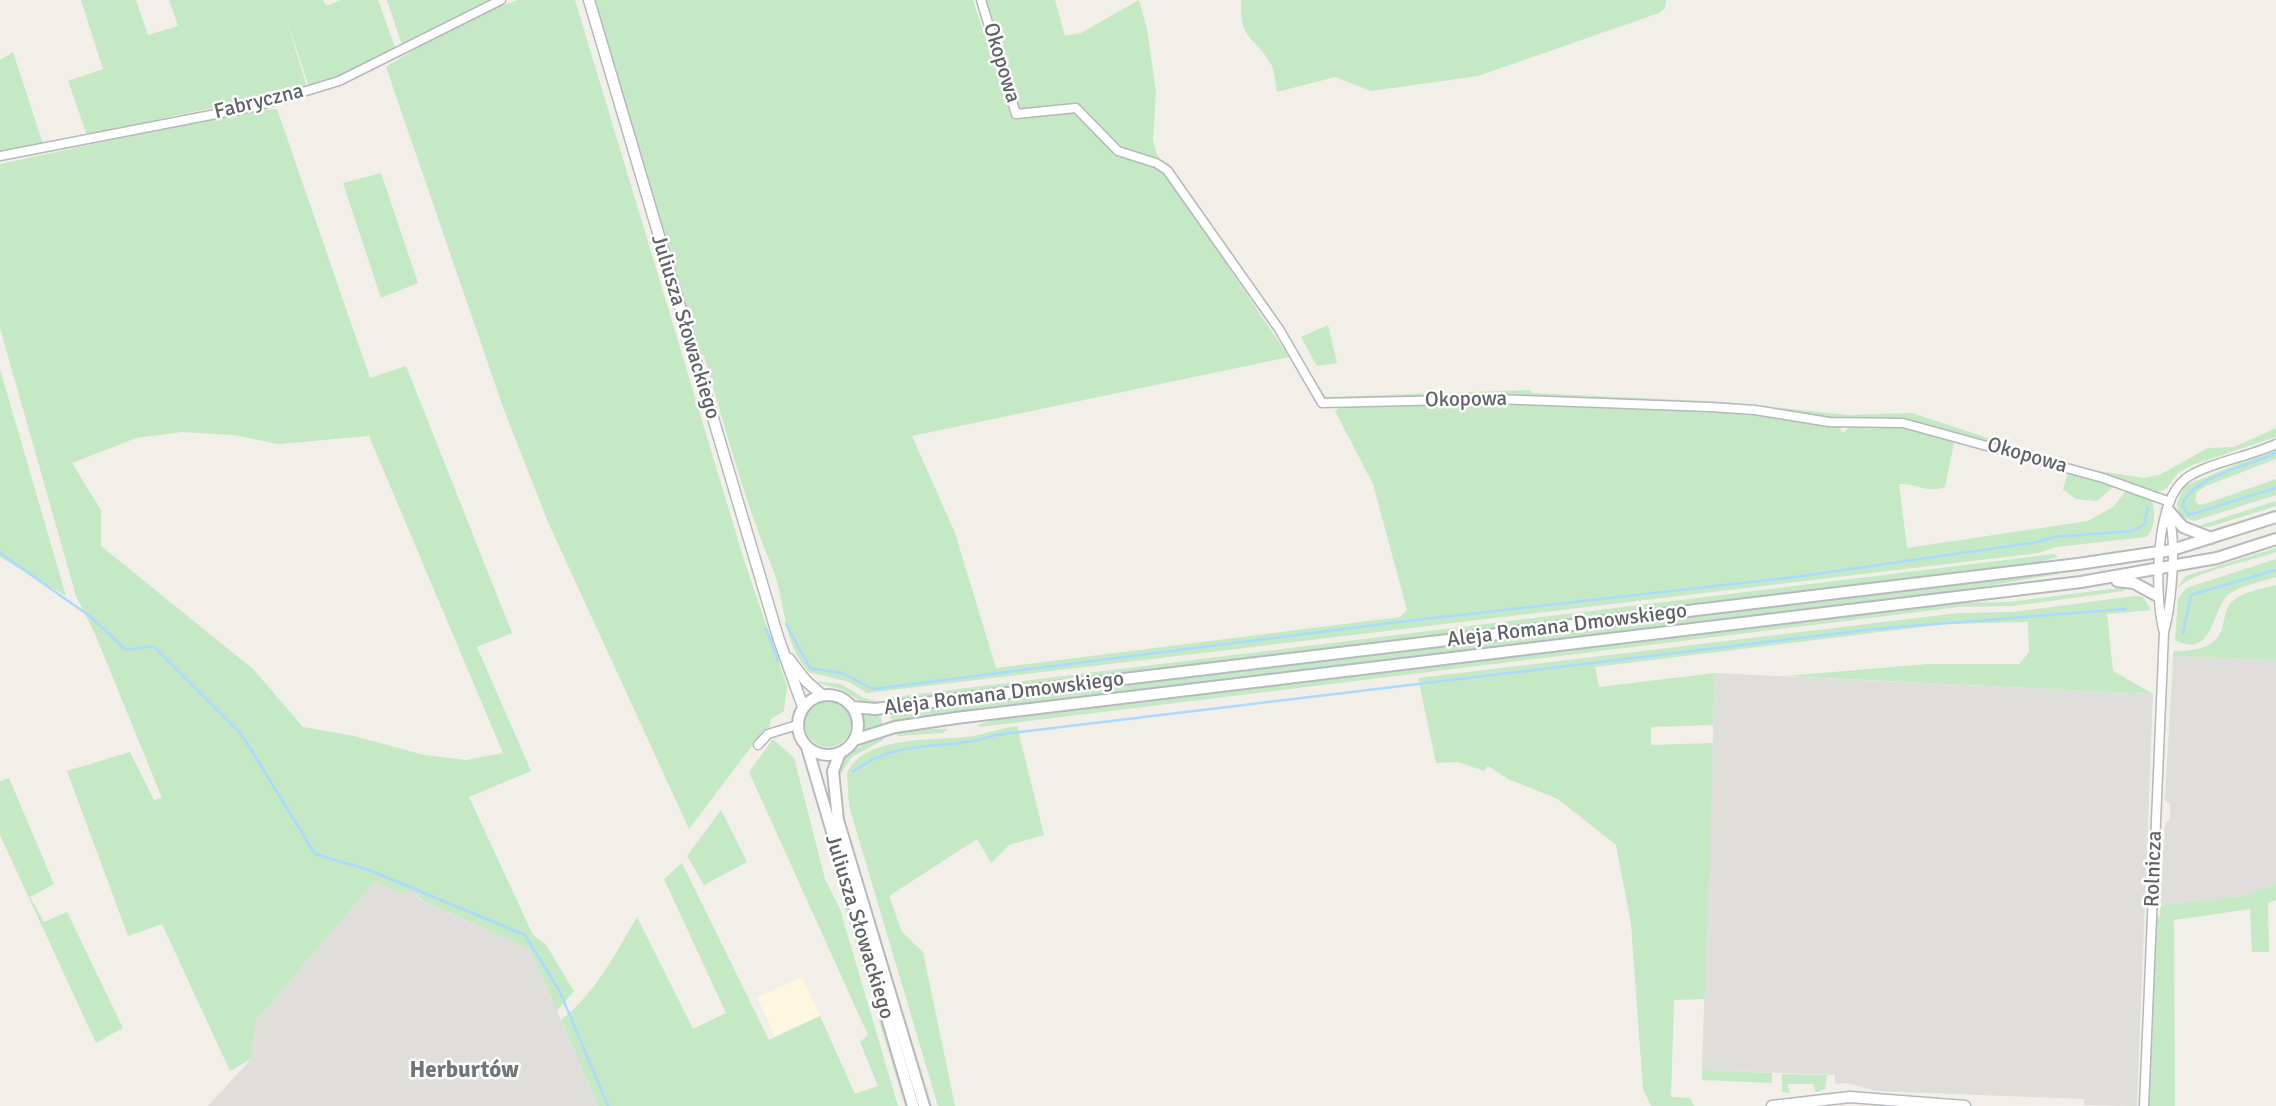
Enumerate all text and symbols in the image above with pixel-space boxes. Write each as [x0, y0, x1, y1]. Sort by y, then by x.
street label: Okopowa [977, 20, 1025, 106]
street label: Fabryczna [212, 79, 306, 125]
street label: Juliusza Słowackiego [645, 232, 725, 422]
street label: Okopowa [1425, 387, 1507, 413]
street label: Okopowa [1984, 433, 2070, 479]
street label: Aleja Romana Dmowskiego [1446, 599, 1688, 653]
street label: Aleja Romana Dmowskiego [883, 667, 1125, 721]
street label: Rolnicza [2140, 830, 2168, 908]
street label: Juliusza Słowackiego [819, 832, 899, 1022]
district label: Herburtów [409, 1057, 519, 1085]

